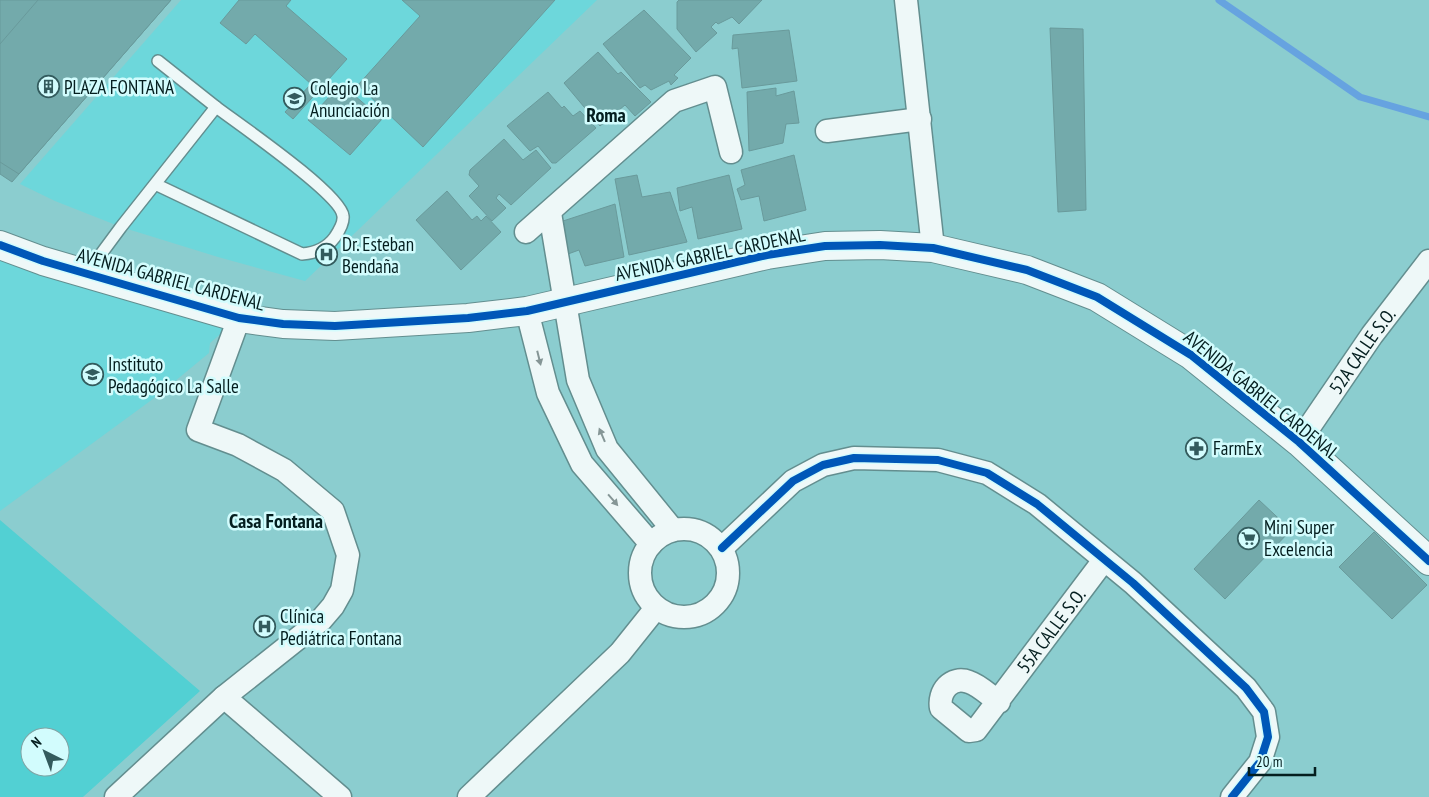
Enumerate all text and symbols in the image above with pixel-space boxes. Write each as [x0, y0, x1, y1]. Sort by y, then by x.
building icon: PLAZA FONTANA [36, 75, 60, 99]
place label: PLAZA FONTANA [64, 75, 174, 99]
place label: Colegio La Anunciación [310, 76, 390, 122]
school or university icon: Colegio La Anunciación [282, 87, 306, 111]
district label: Roma [586, 102, 626, 128]
street label: AVENIDA GABRIEL CARDENAL [613, 222, 807, 286]
place label: Dr. Esteban Bendaña [342, 232, 414, 278]
street label: AVENIDA GABRIEL CARDENAL [74, 242, 268, 316]
hospital icon: Dr. Esteban Bendaña [314, 243, 338, 267]
street label: 52A CALLE S.O. [1324, 303, 1401, 398]
street label: AVENIDA GABRIEL CARDENAL [1179, 325, 1345, 465]
one-way arrow [535, 351, 543, 366]
place label: Instituto Pedagógico La Salle [108, 352, 239, 398]
school or university icon: Instituto Pedagógico La Salle [80, 363, 104, 387]
one-way arrow [597, 428, 605, 442]
pharmacy icon: FarmEx [1185, 436, 1209, 460]
place label: FarmEx [1213, 436, 1262, 460]
one-way arrow [608, 494, 619, 507]
district label: Casa Fontana [229, 508, 323, 534]
place label: Mini Super Excelencia [1264, 515, 1335, 561]
supermarket icon: Mini Super Excelencia [1236, 526, 1260, 550]
street label: 55A CALLE S.O. [1011, 583, 1090, 678]
place label: Clínica Pediátrica Fontana [280, 604, 402, 650]
hospital icon: Clínica Pediátrica Fontana [252, 615, 276, 639]
north arrow [20, 727, 70, 777]
text: N [27, 733, 45, 752]
scale bar [1249, 744, 1315, 776]
text: 20 m [1256, 752, 1282, 771]

